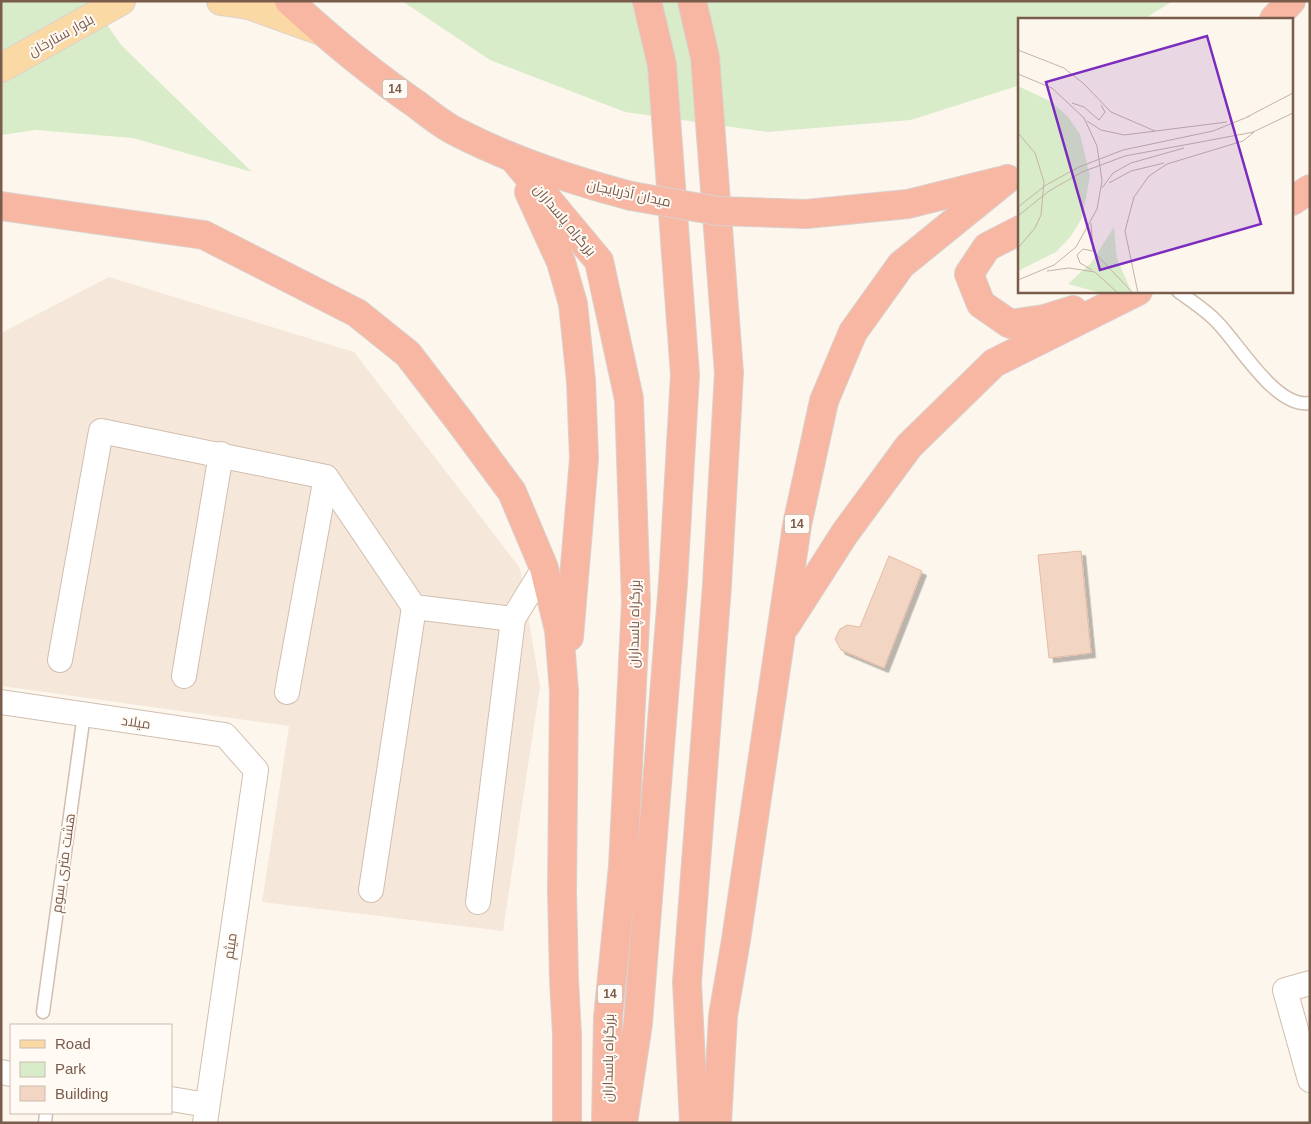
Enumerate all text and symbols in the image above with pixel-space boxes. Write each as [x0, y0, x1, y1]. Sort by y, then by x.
street label: بلوار ستارخان [26, 11, 96, 59]
inset map [1018, 18, 1294, 292]
road number: 14 [382, 80, 408, 98]
street label: میدان آذربایجان [586, 176, 672, 210]
street label: بزرگراه پاسداران [529, 181, 600, 260]
road number: 14 [784, 514, 810, 534]
street label: بزرگراه پاسداران [625, 580, 645, 668]
street label: میلاد [120, 712, 152, 732]
street label: هشت متری سوم [48, 812, 80, 914]
street label: میثم [220, 932, 242, 960]
road number: 14 [598, 984, 622, 1004]
street label: بزرگراه پاسداران [599, 1014, 619, 1102]
legend [10, 1024, 172, 1114]
text: Road [55, 1035, 91, 1052]
text: Park [55, 1060, 86, 1077]
text: Building [55, 1085, 108, 1102]

